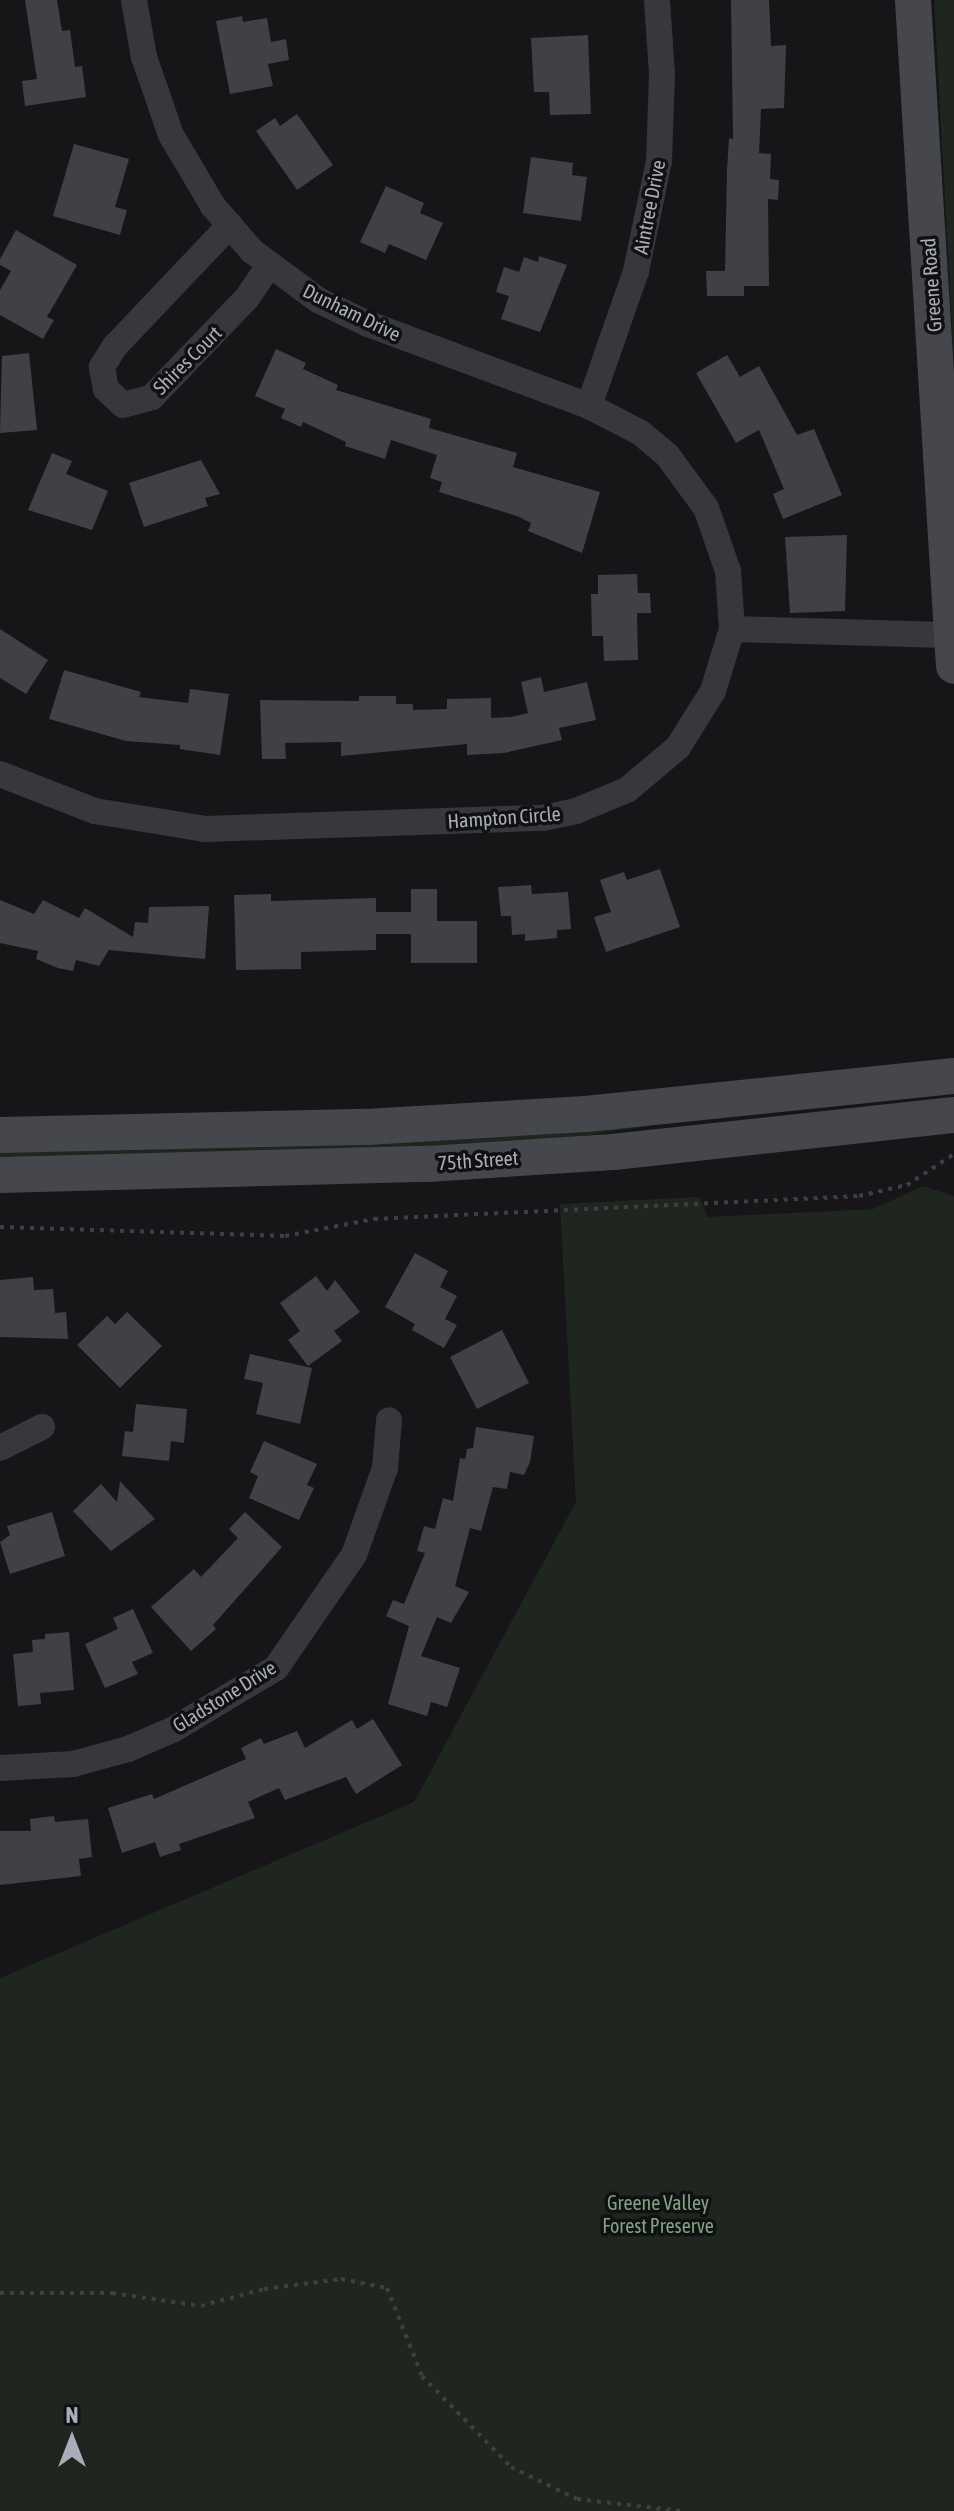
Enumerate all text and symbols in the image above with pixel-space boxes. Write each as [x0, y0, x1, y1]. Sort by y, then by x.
street label: Aintree Drive [628, 158, 670, 256]
street label: Greene Road [916, 237, 946, 333]
street label: Dunham Drive [299, 278, 405, 346]
street label: Shires Court [148, 321, 226, 399]
street label: Hampton Circle [447, 801, 561, 833]
street label: 75th Street [437, 1145, 519, 1175]
street label: Gladstone Drive [168, 1655, 280, 1737]
park label: Greene Valley Forest Preserve [602, 2191, 714, 2238]
north arrow [32, 2399, 112, 2479]
text: N [66, 2402, 78, 2428]

